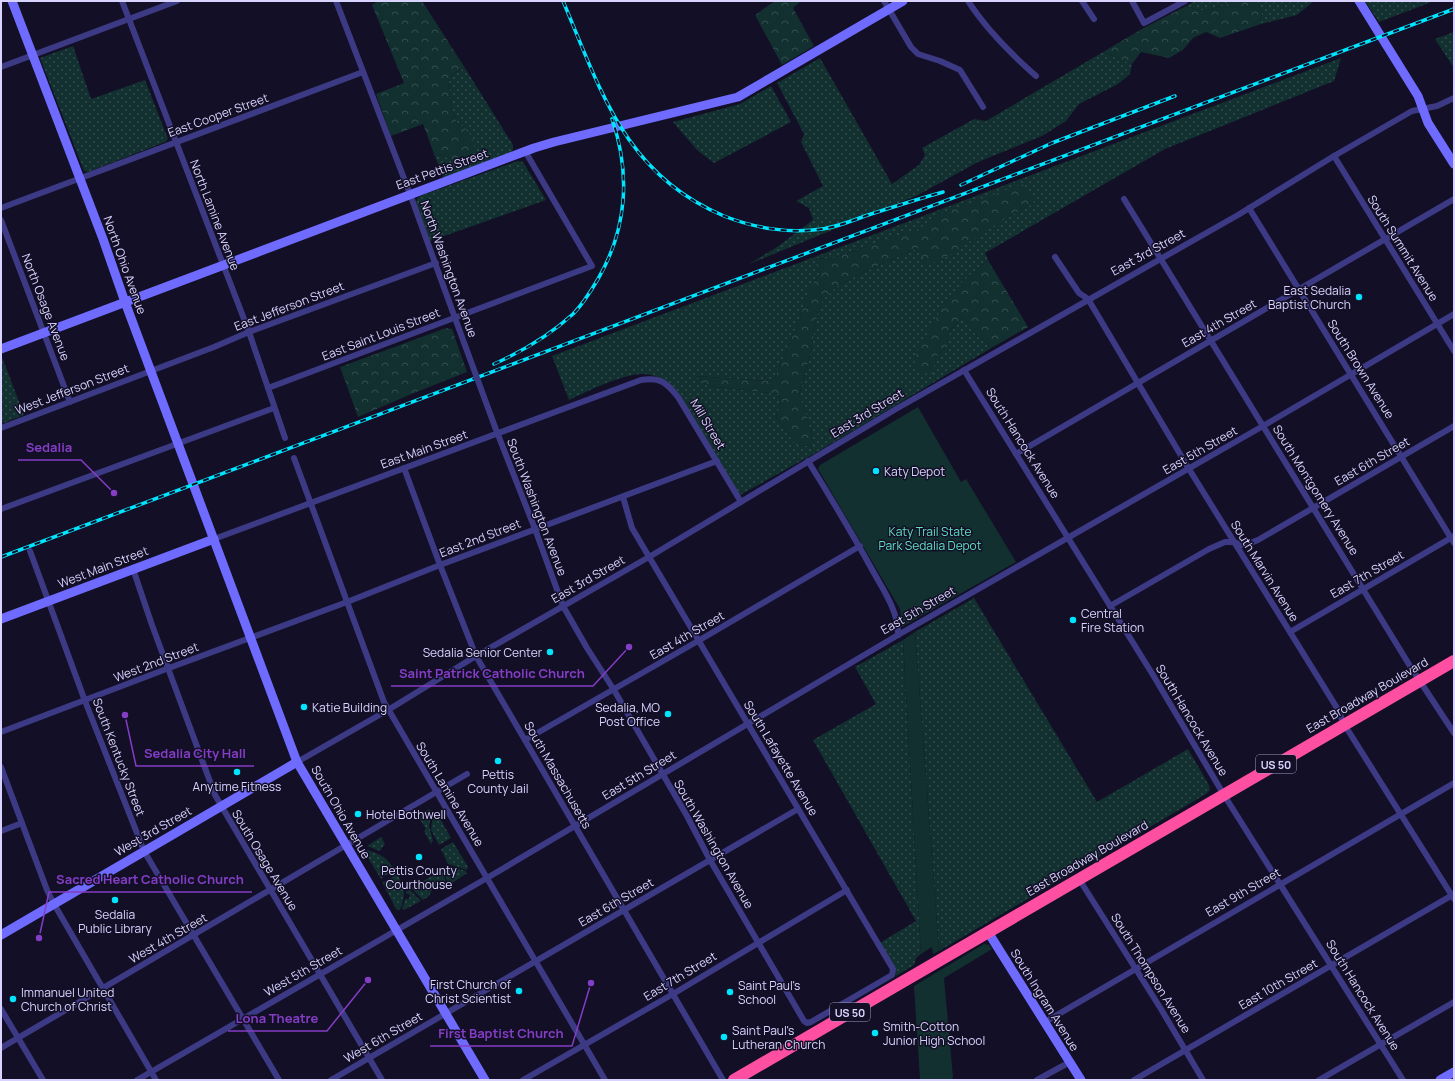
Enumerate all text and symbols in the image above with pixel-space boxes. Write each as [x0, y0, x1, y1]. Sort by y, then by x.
street label: East Cooper Street [165, 89, 271, 141]
street label: East Pettis Street [394, 144, 491, 194]
street label: North Lamine Avenue [186, 157, 244, 273]
street label: South Summit Avenue [1363, 192, 1443, 304]
street label: North Washington Avenue [416, 198, 482, 340]
street label: North Ohio Avenue [99, 214, 151, 316]
street label: East 3rd Street [1108, 224, 1188, 279]
street label: North Osage Avenue [18, 251, 74, 363]
street label: East Jefferson Street [232, 277, 347, 335]
place label: East Sedalia Baptist Church [1268, 282, 1351, 313]
marker: East Sedalia Baptist Church [1354, 292, 1364, 302]
street label: East 4th Street [1179, 295, 1260, 351]
street label: East Saint Louis Street [319, 304, 443, 364]
street label: South Brown Avenue [1324, 316, 1398, 422]
street label: West Jefferson Street [13, 359, 132, 419]
street label: East 3rd Street [827, 384, 907, 442]
street label: South Hancock Avenue [982, 384, 1064, 502]
street label: Mill Street [686, 396, 730, 453]
street label: East 5th Street [1160, 422, 1241, 478]
street label: South Montgomery Avenue [1269, 422, 1363, 558]
street label: East Main Street [378, 425, 470, 473]
street label: East 6th Street [1331, 433, 1413, 489]
callout: Sedalia [18, 435, 81, 460]
street label: South Washington Avenue [503, 436, 571, 578]
text: Sedalia [26, 438, 72, 456]
place label: Katy Depot [884, 463, 945, 480]
marker: Katy Depot [871, 466, 881, 476]
street label: East 2nd Street [437, 515, 523, 561]
street label: South Marvin Avenue [1227, 517, 1303, 625]
park label: Katy Trail State Park Sedalia Depot [878, 523, 982, 554]
street label: West Main Street [55, 542, 151, 592]
street label: East 7th Street [1327, 546, 1407, 602]
street label: East 3rd Street [548, 551, 628, 607]
street label: East 5th Street [878, 582, 959, 638]
place label: Central Fire Station [1081, 605, 1144, 636]
street label: East 4th Street [647, 607, 728, 663]
marker: Central Fire Station [1068, 615, 1078, 625]
street label: West 2nd Street [111, 638, 201, 686]
place label: Sedalia Senior Center [423, 644, 543, 661]
marker: Sedalia Senior Center [545, 647, 555, 657]
street label: East Broadway Boulevard [1303, 653, 1431, 737]
callout: Saint Patrick Catholic Church [391, 661, 593, 686]
street label: South Hancock Avenue [1152, 661, 1232, 779]
text: Saint Patrick Catholic Church [399, 664, 585, 682]
street label: South Kentucky Street [89, 696, 149, 819]
street label: South Lafayette Avenue [740, 697, 822, 819]
place label: Katie Building [312, 699, 387, 716]
place label: Sedalia, MO Post Office [595, 699, 660, 730]
marker: Katie Building [299, 702, 309, 712]
marker: Sedalia, MO Post Office [663, 709, 673, 719]
street label: South Massachusetts [520, 718, 596, 832]
street label: South Lamine Avenue [412, 738, 488, 850]
callout: Sedalia City Hall [136, 741, 254, 766]
text: Sedalia City Hall [144, 744, 246, 762]
street label: East 5th Street [599, 746, 679, 804]
road number: US 50 [1256, 755, 1296, 773]
marker: Pettis County Jail [493, 756, 503, 766]
street label: South Ohio Avenue [307, 762, 375, 862]
place label: Pettis County Jail [467, 766, 529, 797]
marker: Anytime Fitness [232, 767, 242, 777]
street label: South Washington Avenue [670, 777, 758, 911]
place label: Anytime Fitness [193, 778, 281, 795]
street label: West 3rd Street [111, 802, 195, 860]
street label: South Osage Avenue [228, 806, 302, 914]
place label: Hotel Bothwell [366, 806, 446, 823]
marker: Hotel Bothwell [353, 809, 363, 819]
street label: East Broadway Boulevard [1023, 816, 1151, 900]
marker: Pettis County Courthouse [414, 852, 424, 862]
place label: Pettis County Courthouse [381, 862, 457, 893]
street label: East 9th Street [1202, 864, 1284, 920]
callout: Sacred Heart Catholic Church [49, 867, 252, 892]
text: Sacred Heart Catholic Church [56, 870, 244, 888]
street label: East 6th Street [575, 874, 657, 930]
marker: Sedalia Public Library [110, 895, 120, 905]
place label: Sedalia Public Library [78, 906, 152, 937]
street label: West 4th Street [126, 909, 210, 967]
street label: South Thompson Avenue [1107, 910, 1195, 1036]
street label: South Hancock Avenue [1322, 936, 1404, 1054]
street label: West 5th Street [261, 942, 345, 1000]
street label: South Ingram Avenue [1007, 946, 1083, 1054]
street label: East 7th Street [640, 947, 720, 1005]
street label: East 10th Street [1235, 954, 1321, 1014]
place label: First Church of Christ Scientist [425, 976, 512, 1007]
place label: Saint Paul's School [738, 977, 800, 1008]
place label: Immanuel United Church of Christ [21, 984, 114, 1015]
marker: First Church of Christ Scientist [514, 986, 524, 996]
marker: Saint Paul's School [725, 987, 735, 997]
marker: Immanuel United Church of Christ [8, 994, 18, 1004]
road number: US 50 [830, 1003, 870, 1021]
callout: Lona Theatre [228, 1006, 327, 1031]
street label: West 6th Street [341, 1008, 426, 1066]
text: Lona Theatre [236, 1009, 319, 1027]
place label: Smith-Cotton Junior High School [883, 1018, 985, 1049]
callout: First Baptist Church [430, 1021, 572, 1046]
place label: Saint Paul's Lutheran Church [732, 1022, 825, 1053]
text: First Baptist Church [438, 1024, 564, 1042]
marker: Smith-Cotton Junior High School [870, 1028, 880, 1038]
marker: Saint Paul's Lutheran Church [719, 1032, 729, 1042]

